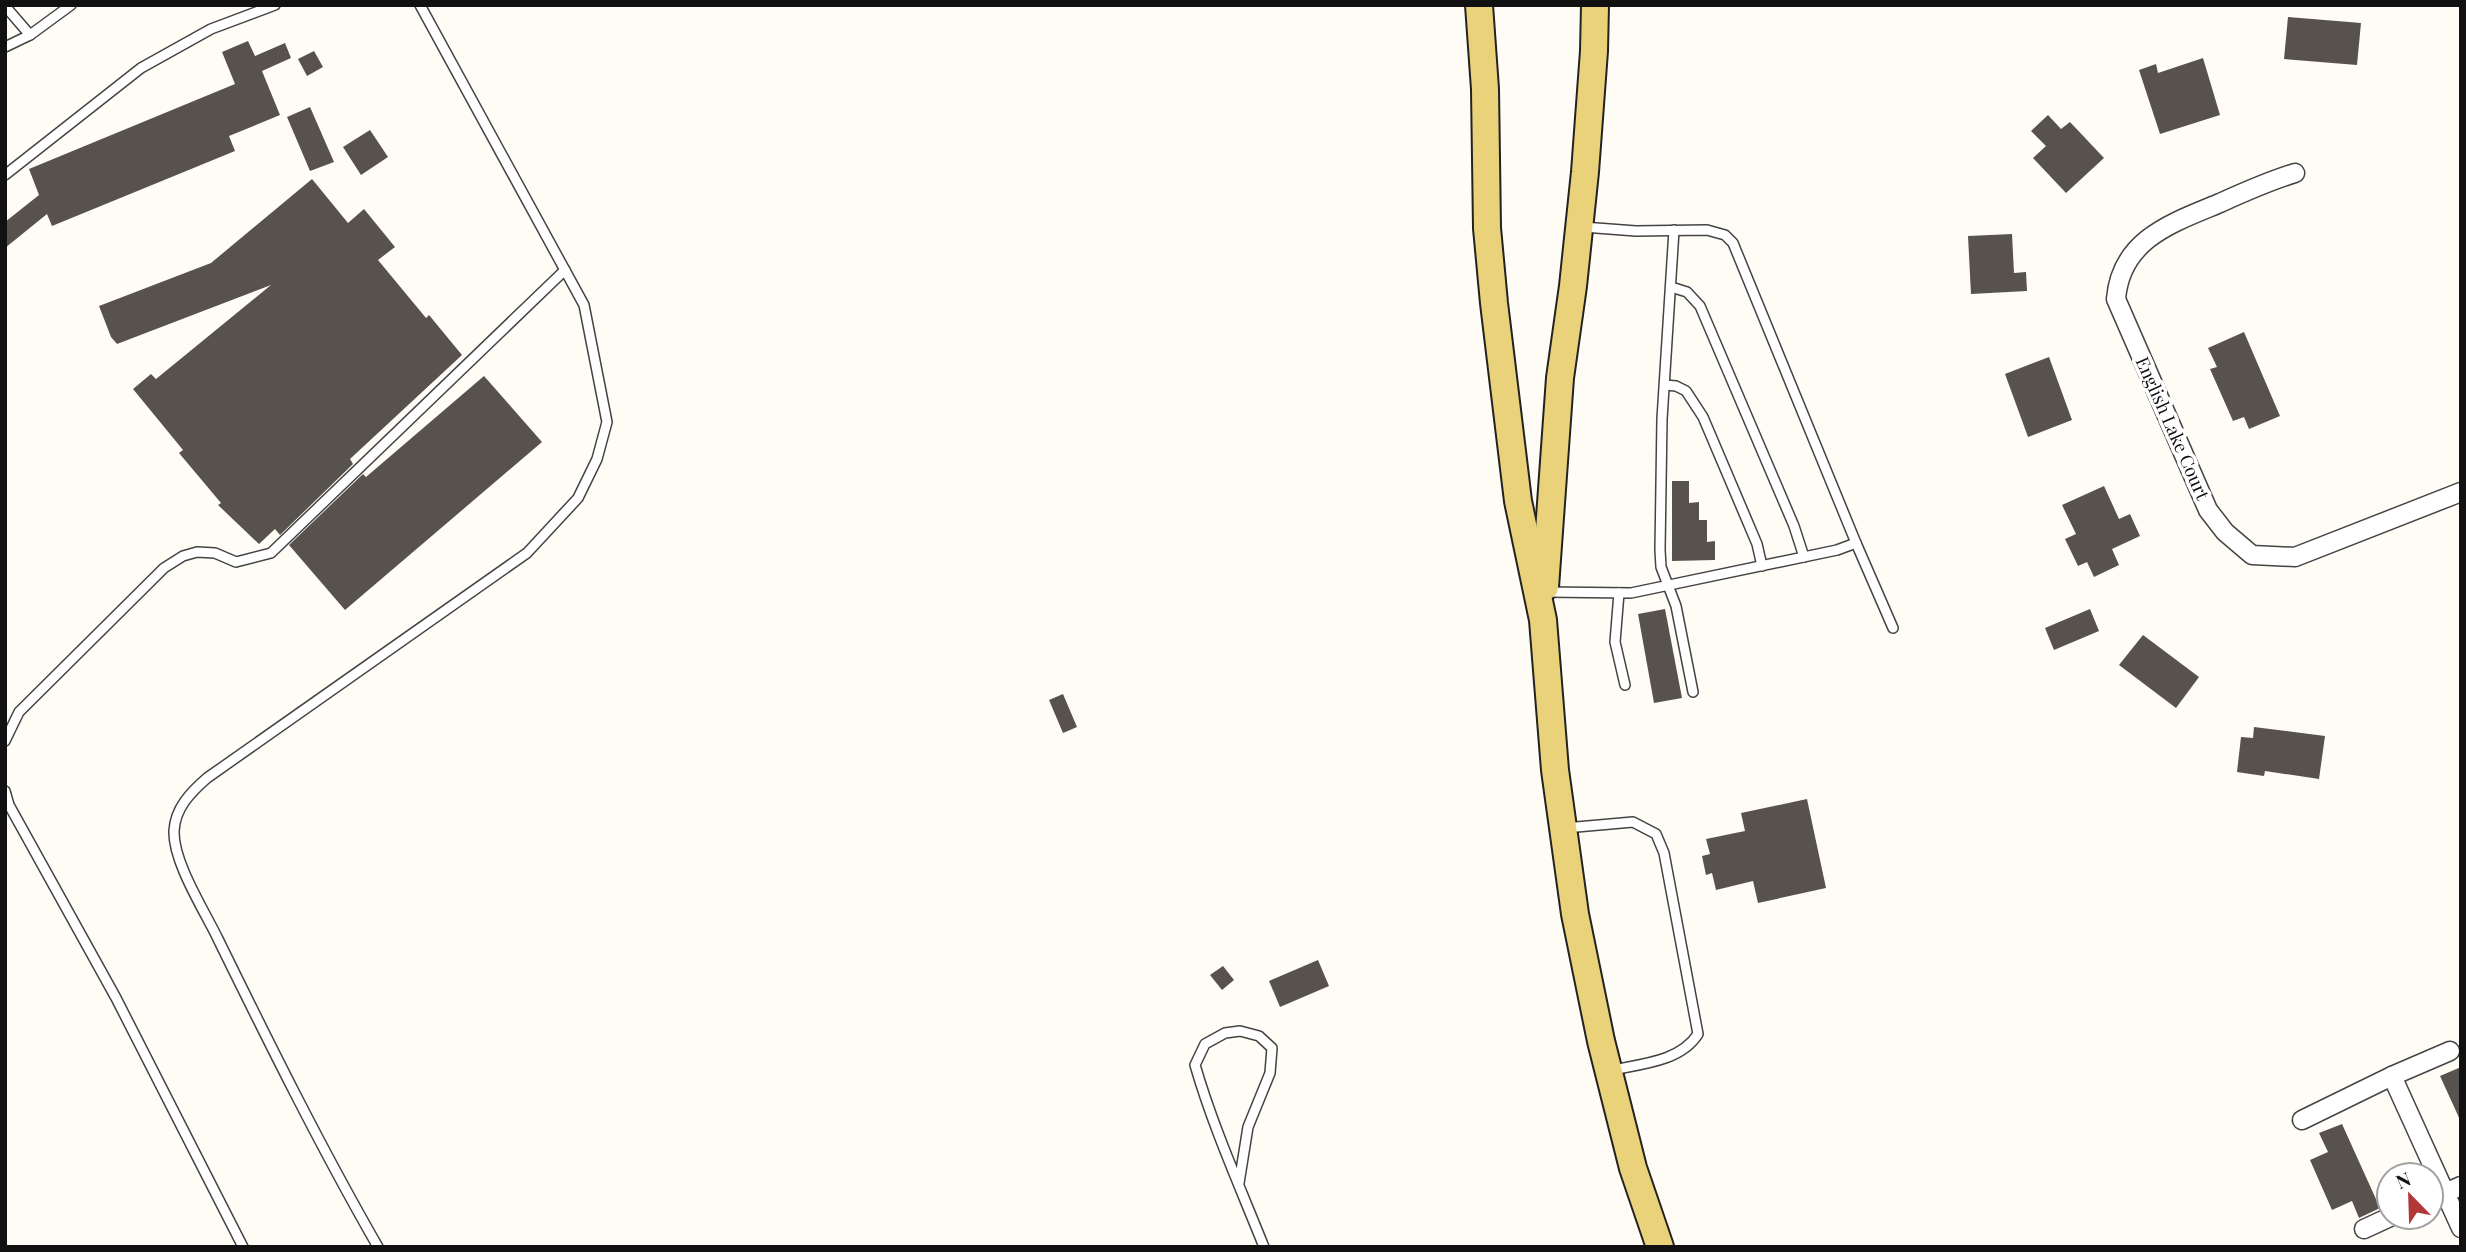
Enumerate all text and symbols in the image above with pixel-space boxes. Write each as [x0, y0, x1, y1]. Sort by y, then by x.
street label: English Lake Court [2131, 353, 2216, 504]
north arrow [2375, 1161, 2445, 1231]
text: N [2392, 1165, 2415, 1194]

